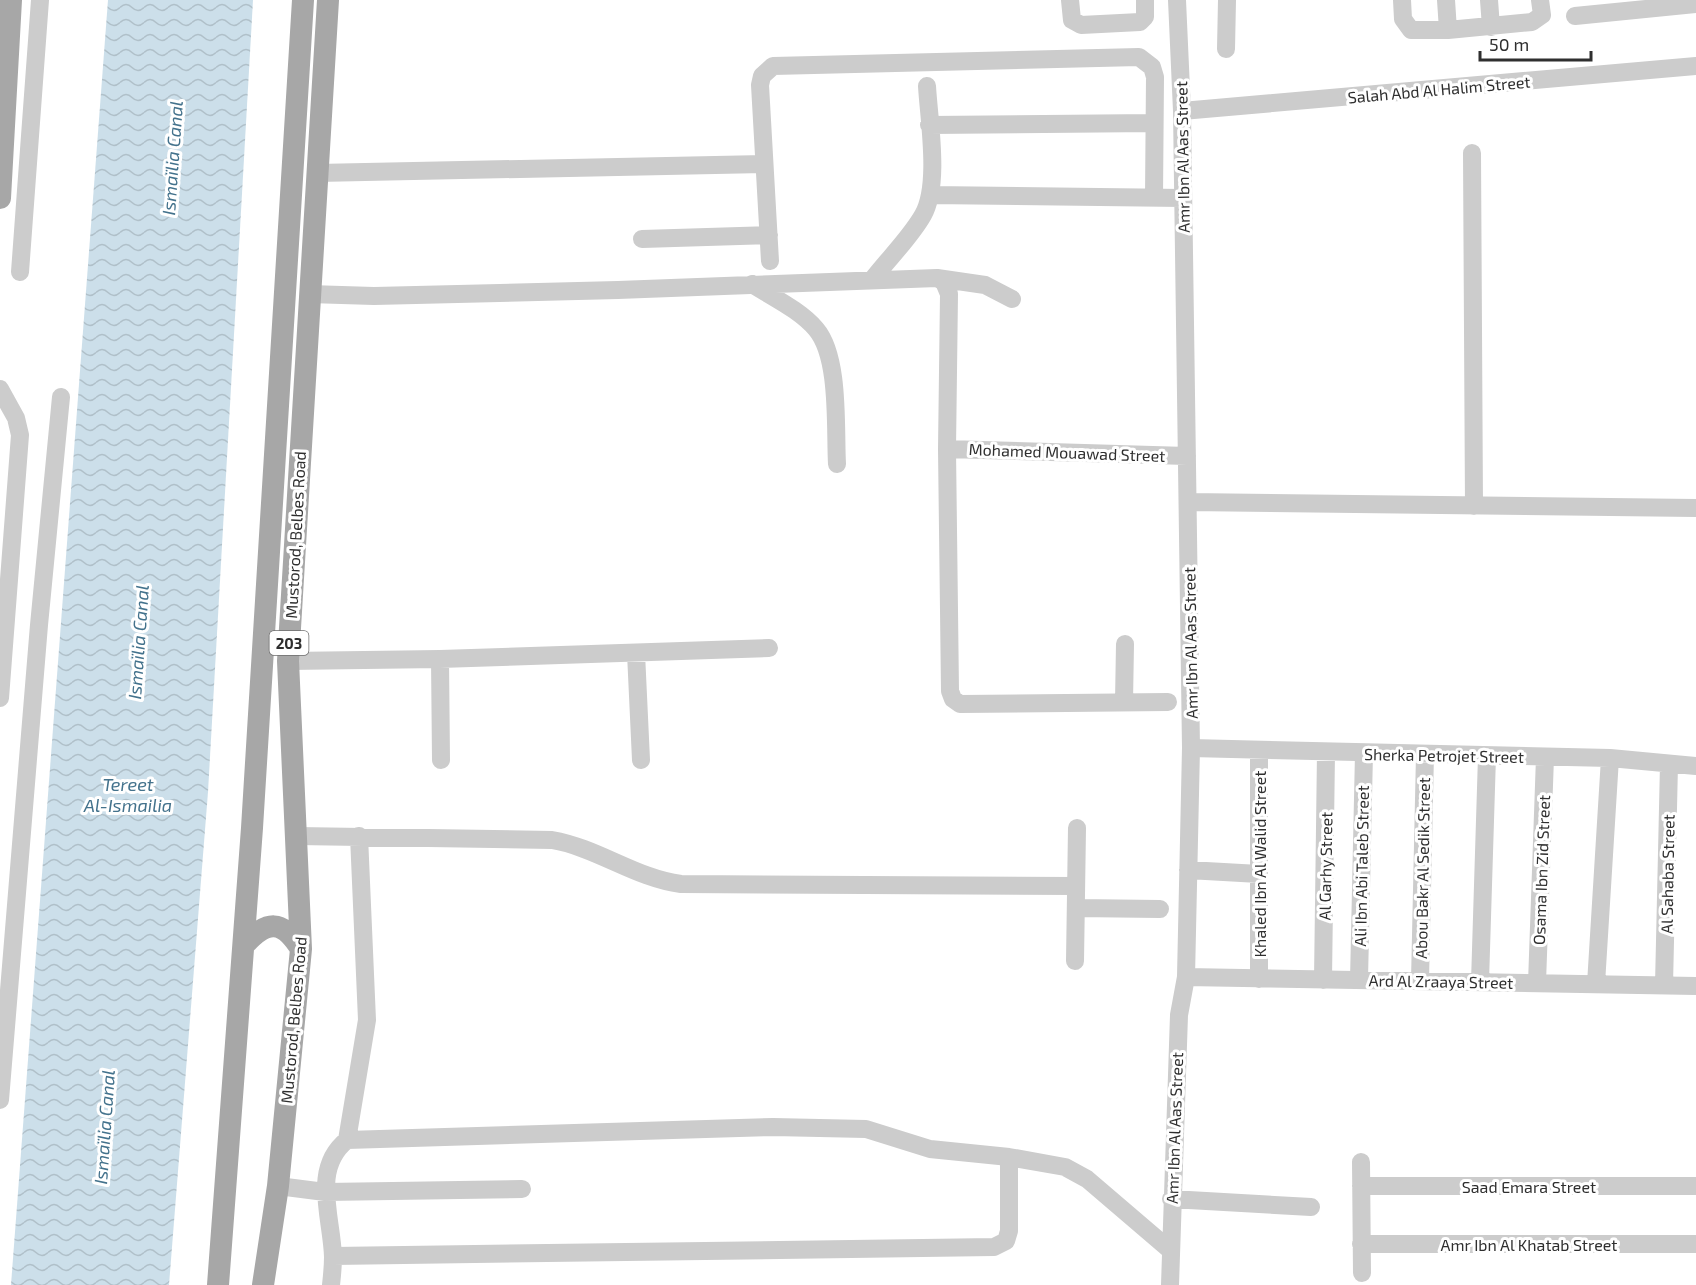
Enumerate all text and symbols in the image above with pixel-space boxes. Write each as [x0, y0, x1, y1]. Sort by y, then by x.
scale bar [1480, 24, 1591, 62]
text: 50 m [1489, 33, 1529, 55]
street label: Salah Abd Al Halim Street [1347, 72, 1531, 106]
street label: Amr Ibn Al Aas Street [1171, 81, 1193, 233]
water label: Ismaïlia Canal [157, 100, 187, 216]
street label: Mohamed Mouawad Street [968, 439, 1166, 465]
street label: Mustorod, Belbes Road [281, 451, 309, 619]
street label: Amr Ibn Al Aas Street [1179, 567, 1201, 719]
water label: Ismaïlia Canal [123, 584, 153, 700]
road number: 203 [270, 631, 308, 655]
street label: Sherka Petrojet Street [1364, 744, 1524, 767]
street label: Khaled Ibn Al Walid Street [1250, 771, 1269, 957]
water label: Tereet Al-Ismailia [83, 773, 172, 816]
street label: Abou Bakr Al Sedik Street [1411, 777, 1433, 959]
street label: Ali Ibn Abi Taleb Street [1350, 785, 1372, 947]
street label: Osama Ibn Zid Street [1529, 795, 1553, 945]
street label: Al Garhy Street [1315, 812, 1335, 920]
street label: Al Sahaba Street [1656, 814, 1678, 934]
street label: Mustorod, Belbes Road [276, 936, 310, 1104]
street label: Ard Al Zraaya Street [1369, 970, 1513, 992]
street label: Amr Ibn Al Aas Street [1162, 1052, 1186, 1204]
water label: Ismaïlia Canal [89, 1069, 119, 1185]
street label: Saad Emara Street [1462, 1177, 1596, 1196]
street label: Amr Ibn Al Khatab Street [1441, 1235, 1617, 1254]

